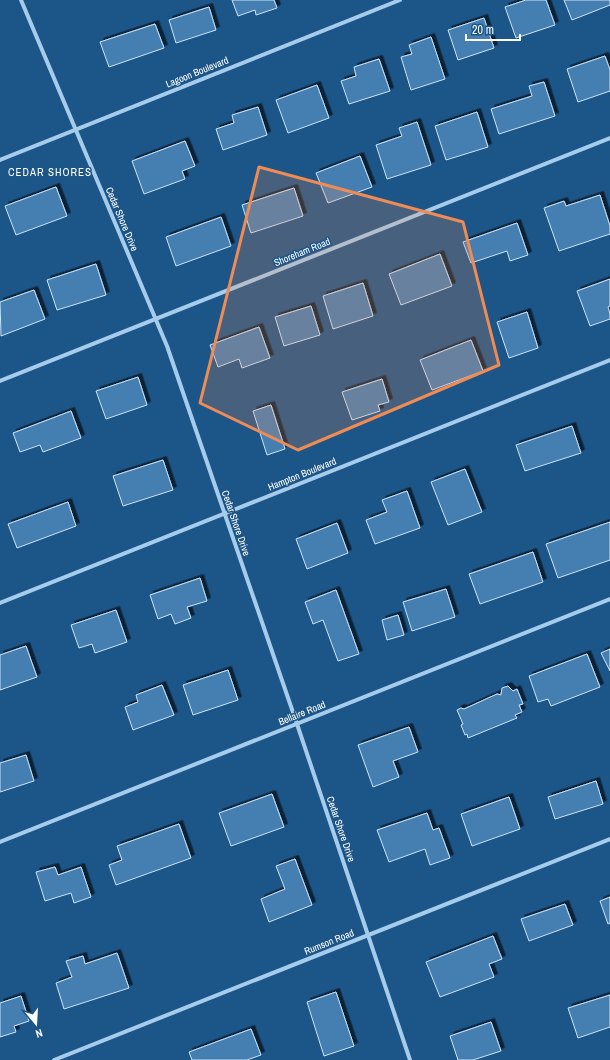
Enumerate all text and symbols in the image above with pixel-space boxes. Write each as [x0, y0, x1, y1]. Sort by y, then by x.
scale bar [466, 16, 520, 42]
text: 20 m [472, 22, 494, 38]
street label: Lagoon Boulevard [164, 54, 230, 90]
district label: CEDAR SHORES [8, 165, 92, 179]
street label: Cedar Shore Drive [103, 185, 142, 253]
street label: Shoreham Road [272, 235, 332, 269]
street label: Hampton Boulevard [266, 454, 338, 494]
street label: Cedar Shore Drive [219, 489, 253, 558]
street label: Bellaire Road [277, 698, 327, 728]
street label: Cedar Shore Drive [324, 795, 358, 864]
street label: Rumson Road [302, 926, 356, 958]
north arrow [16, 1004, 56, 1044]
text: N [34, 1026, 44, 1041]

